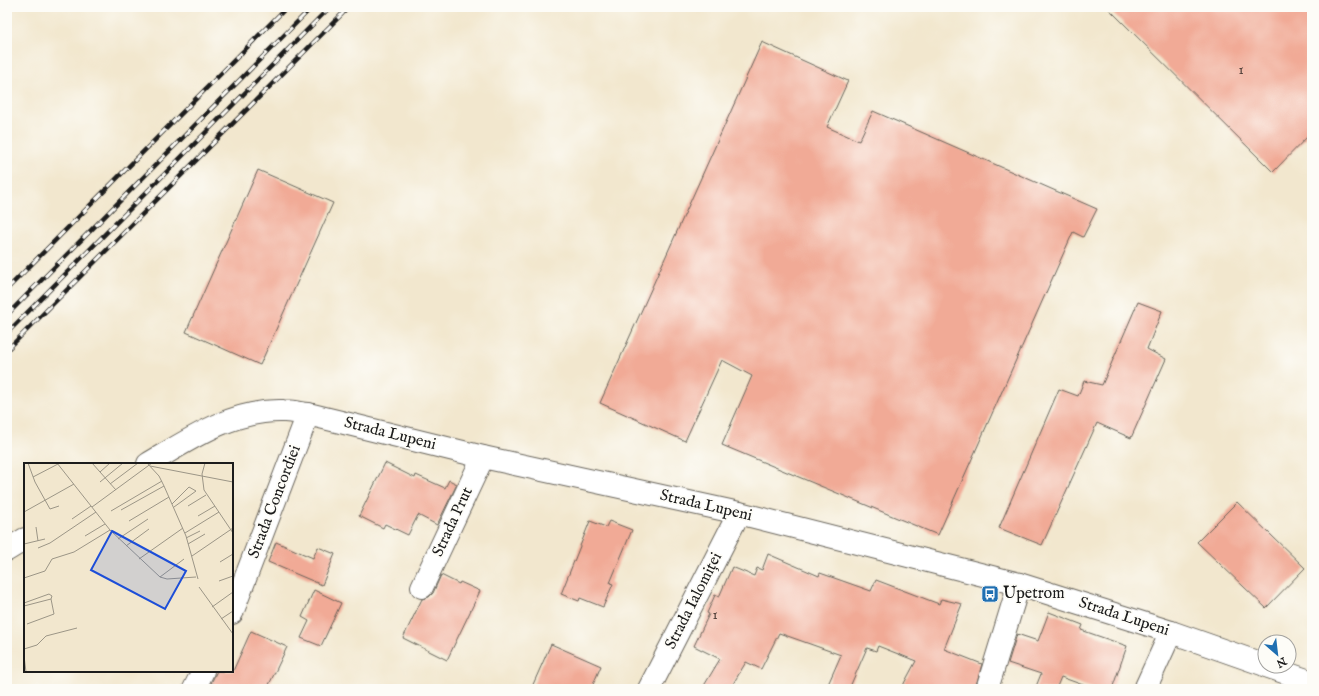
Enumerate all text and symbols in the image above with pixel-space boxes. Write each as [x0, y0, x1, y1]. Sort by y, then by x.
house number: 1 [1238, 61, 1244, 79]
street label: Strada Lupeni [342, 413, 438, 455]
street label: Strada Concordiei [244, 443, 306, 561]
inset map [24, 463, 233, 672]
street label: Strada Prut [428, 484, 478, 560]
street label: Strada Lupeni [658, 486, 754, 526]
street label: Strada Ialomiței [661, 549, 727, 653]
bus stop icon: Upetrom [980, 584, 1000, 604]
place label: Upetrom [1003, 584, 1065, 604]
street label: Strada Lupeni [1076, 593, 1172, 641]
house number: 1 [712, 606, 718, 624]
north arrow [1257, 634, 1297, 674]
text: N [1273, 653, 1290, 671]

